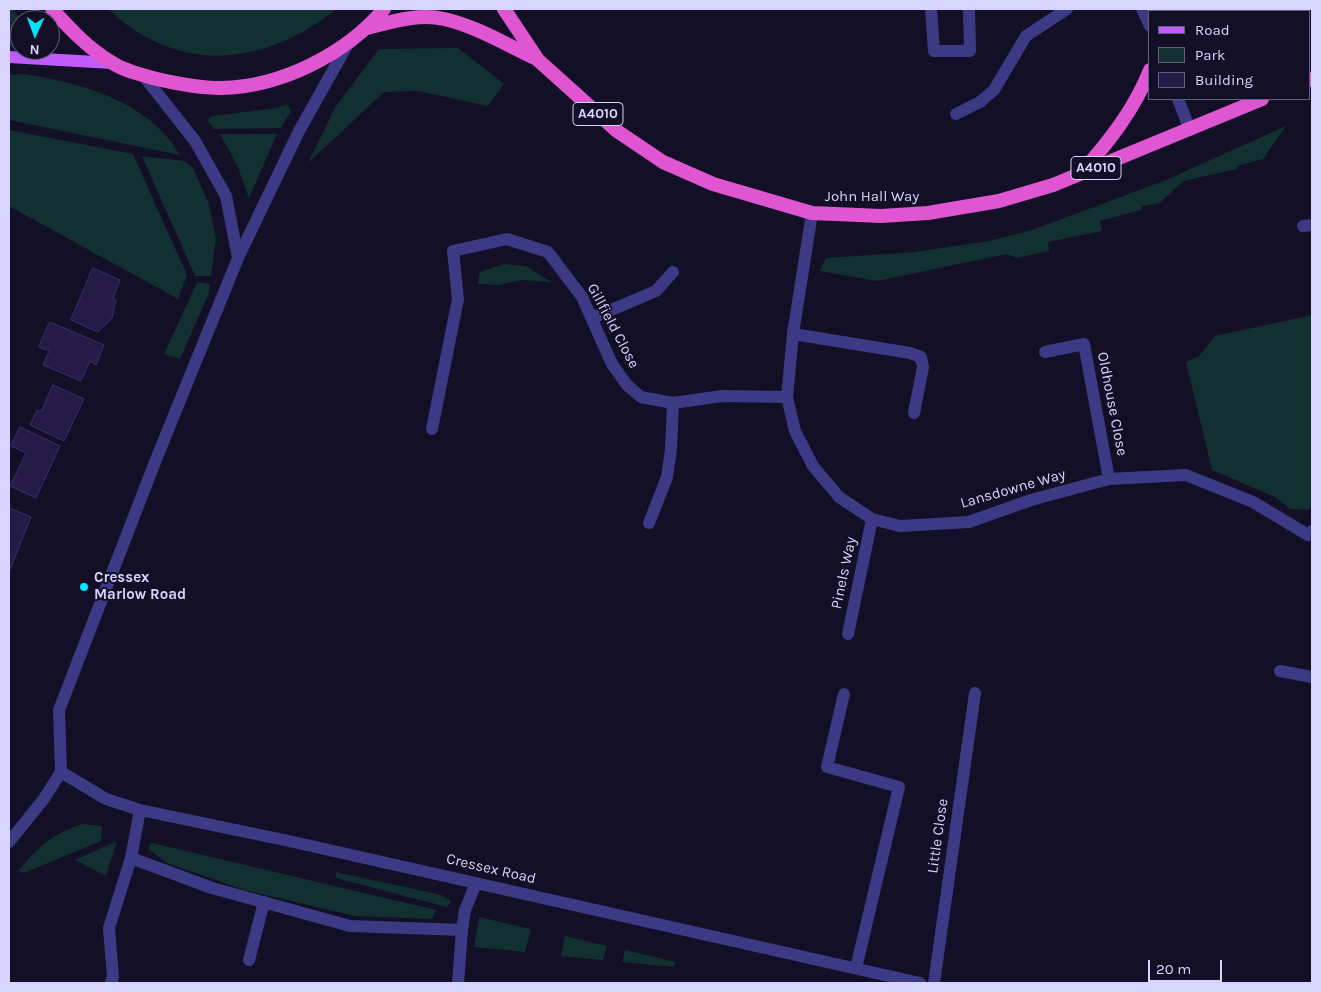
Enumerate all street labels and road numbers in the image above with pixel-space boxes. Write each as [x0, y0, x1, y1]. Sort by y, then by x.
road number: A4010 [573, 102, 623, 126]
road number: A4010 [1071, 156, 1121, 180]
street label: John Hall Way [825, 188, 919, 206]
street label: Gillfield Close [583, 280, 643, 372]
street label: Oldhouse Close [1093, 351, 1131, 457]
street label: Lansdowne Way [958, 465, 1068, 513]
street label: Pinels Way [828, 535, 860, 611]
street label: Little Close [924, 797, 952, 875]
street label: Cressex Road [444, 850, 538, 888]

